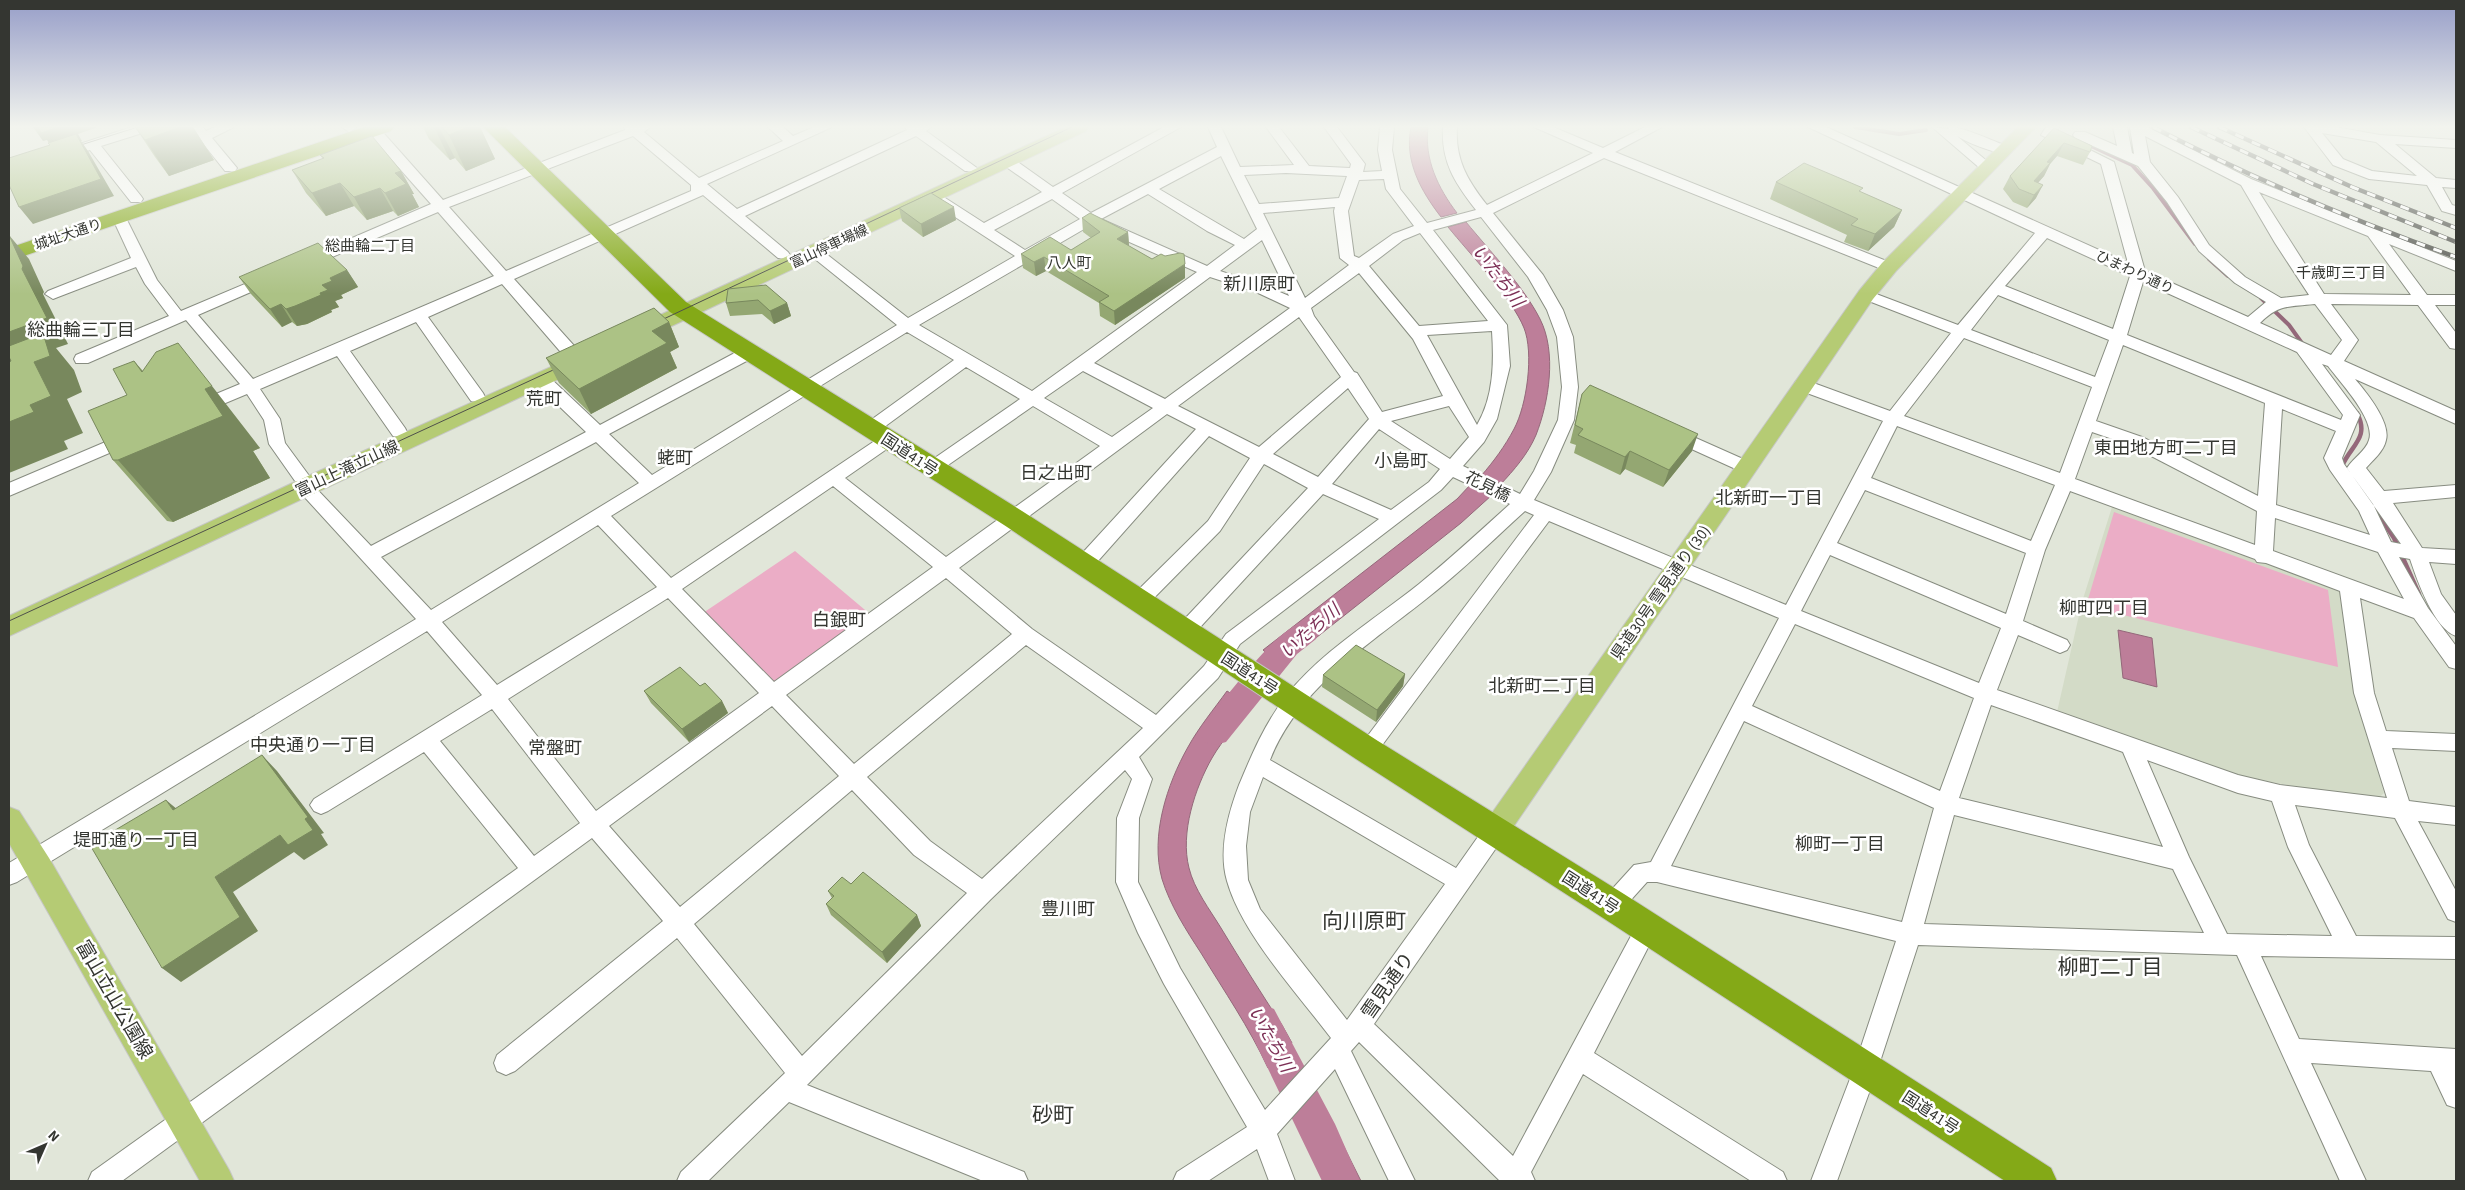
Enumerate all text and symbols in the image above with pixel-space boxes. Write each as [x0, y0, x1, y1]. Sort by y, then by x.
street label: 城址大通り [32, 214, 105, 256]
street label: 富山停車場線 [787, 220, 872, 274]
district label: 総曲輪二丁目 [325, 236, 415, 257]
water label: いたち川 [1466, 240, 1530, 314]
street label: ひまわり通り [2092, 246, 2177, 300]
district label: 八人町 [1046, 253, 1092, 274]
district label: 千歳町三丁目 [2296, 263, 2386, 284]
district label: 新川原町 [1223, 272, 1295, 297]
district label: 総曲輪三丁目 [27, 318, 135, 343]
district label: 荒町 [526, 387, 562, 412]
street label: 国道41号 [877, 428, 942, 481]
street label: 富山上滝立山線 [292, 435, 403, 503]
district label: 東田地方町二丁目 [2094, 436, 2238, 461]
district label: 蛯町 [657, 446, 693, 471]
district label: 小島町 [1374, 449, 1428, 474]
district label: 日之出町 [1020, 461, 1092, 486]
street label: 花見橋 [1461, 466, 1514, 507]
district label: 北新町一丁目 [1715, 486, 1823, 511]
street label: 県道30号 雪見通り (30) [1606, 521, 1716, 664]
district label: 柳町四丁目 [2059, 596, 2149, 621]
water label: いたち川 [1275, 597, 1347, 664]
district label: 白銀町 [812, 608, 866, 633]
street label: 国道41号 [1217, 647, 1282, 700]
district label: 北新町二丁目 [1488, 674, 1596, 699]
district label: 中央通り一丁目 [250, 733, 376, 758]
district label: 常盤町 [528, 736, 582, 761]
district label: 堤町通り一丁目 [73, 828, 199, 853]
district label: 柳町一丁目 [1795, 832, 1885, 857]
street label: 国道41号 [1558, 866, 1623, 919]
district label: 豊川町 [1041, 897, 1095, 922]
district label: 向川原町 [1322, 906, 1406, 936]
street label: 富山立山公園線 [69, 935, 159, 1064]
street label: 雪見通り [1355, 947, 1421, 1025]
district label: 柳町二丁目 [2058, 952, 2163, 982]
water label: いたち川 [1242, 1002, 1300, 1079]
street label: 国道41号 [1898, 1086, 1963, 1139]
district label: 砂町 [1032, 1100, 1074, 1130]
north arrow [20, 1120, 70, 1170]
text: N [43, 1126, 64, 1147]

